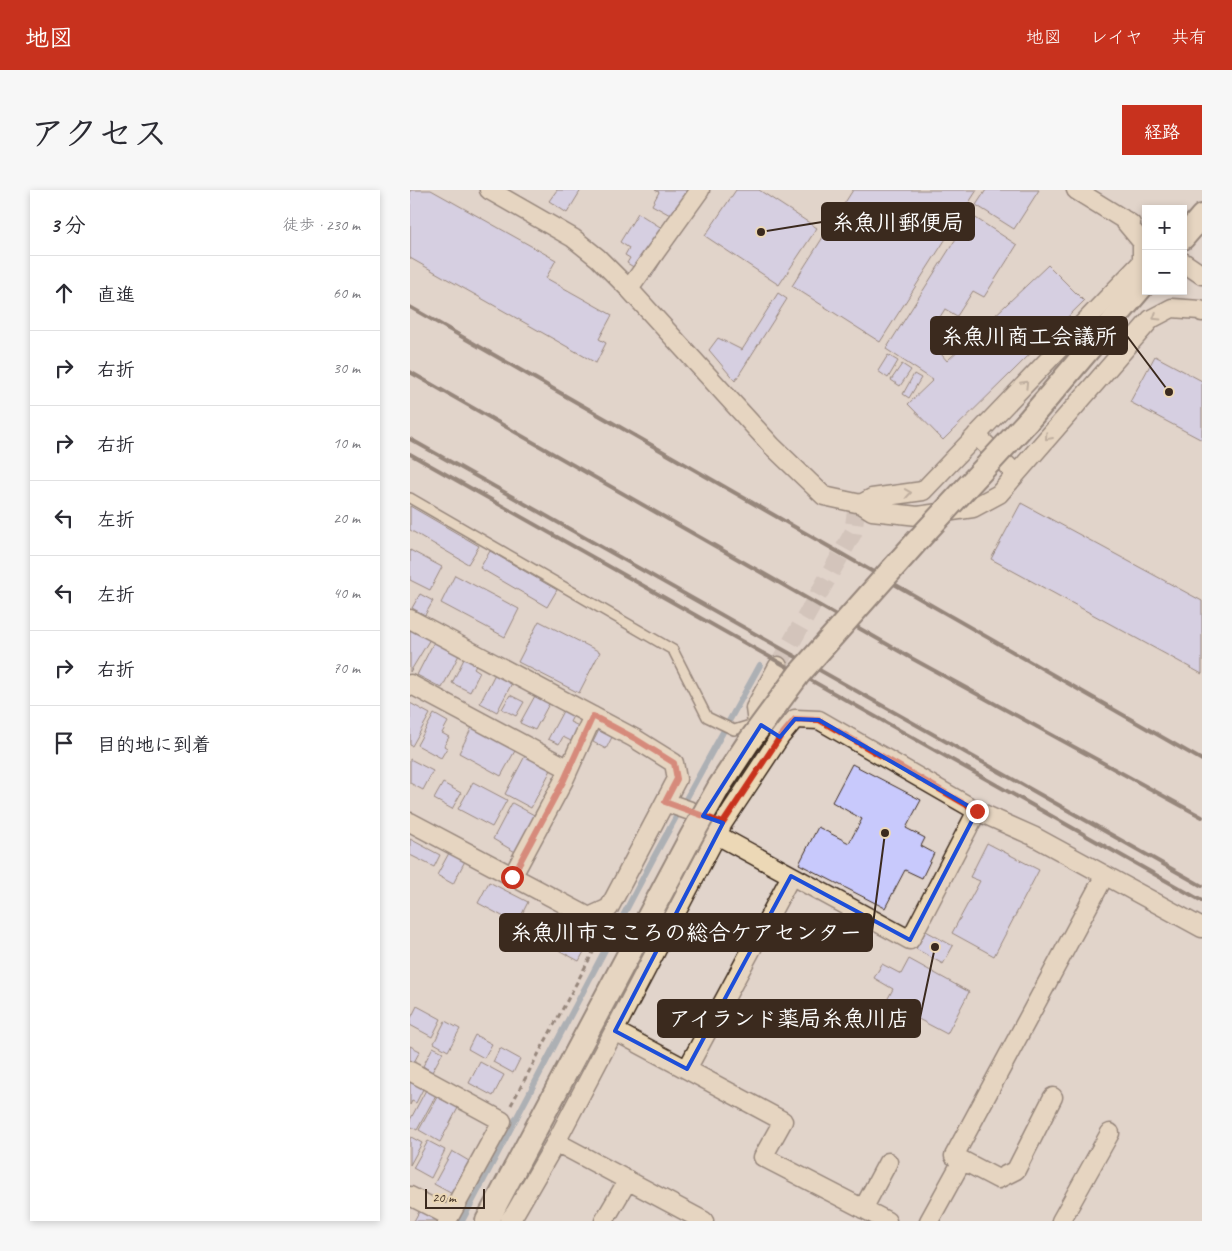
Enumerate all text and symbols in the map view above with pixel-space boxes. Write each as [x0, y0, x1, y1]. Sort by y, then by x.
text: 地図 [25, 23, 73, 53]
text: 地図 [1026, 26, 1062, 48]
text: レイヤ [1090, 26, 1143, 48]
text: 共有 [1171, 26, 1207, 48]
button: 経路 [1122, 105, 1202, 155]
text: アクセス [30, 111, 168, 156]
callout: 糸魚川郵便局 [822, 203, 974, 240]
map controls [1142, 205, 1187, 295]
button: + [1142, 205, 1187, 250]
text: 糸魚川郵便局 [832, 209, 964, 237]
text: 3 分 [50, 212, 86, 238]
text: 徒歩 · 230 m [283, 215, 360, 235]
button: − [1142, 250, 1187, 295]
icon: ahead [50, 279, 78, 307]
text: 直進 [97, 283, 135, 307]
text: 60 m [333, 283, 360, 303]
one-way arrow [1153, 310, 1162, 320]
callout: 糸魚川商工会議所 [931, 317, 1127, 354]
text: 糸魚川商工会議所 [941, 323, 1117, 351]
icon: right [50, 354, 78, 382]
text: 右折 [97, 358, 135, 382]
text: 30 m [333, 358, 360, 378]
one-way arrow [1019, 381, 1028, 390]
icon: right [50, 429, 78, 457]
one-way arrow [1045, 432, 1054, 441]
text: 右折 [97, 433, 135, 457]
text: 10 m [333, 433, 360, 453]
one-way arrow [904, 488, 912, 499]
icon: left [50, 504, 78, 532]
text: 左折 [97, 508, 135, 532]
text: 20 m [333, 508, 360, 528]
icon: left [50, 579, 78, 607]
text: 左折 [97, 583, 135, 607]
text: 40 m [333, 583, 360, 603]
icon: right [50, 654, 78, 682]
text: 右折 [97, 658, 135, 682]
text: 70 m [333, 658, 360, 678]
icon: arrive [50, 729, 78, 757]
text: 目的地に到着 [97, 733, 211, 757]
route end [966, 800, 989, 823]
route start [501, 866, 524, 889]
callout: 糸魚川市こころの総合ケアセンター [500, 914, 872, 951]
text: 糸魚川市こころの総合ケアセンター [510, 919, 862, 947]
callout: アイランド薬局糸魚川店 [658, 1000, 920, 1037]
text: アイランド薬局糸魚川店 [669, 1005, 909, 1033]
scale bar [425, 1186, 485, 1209]
text: 20 m [432, 1189, 456, 1206]

